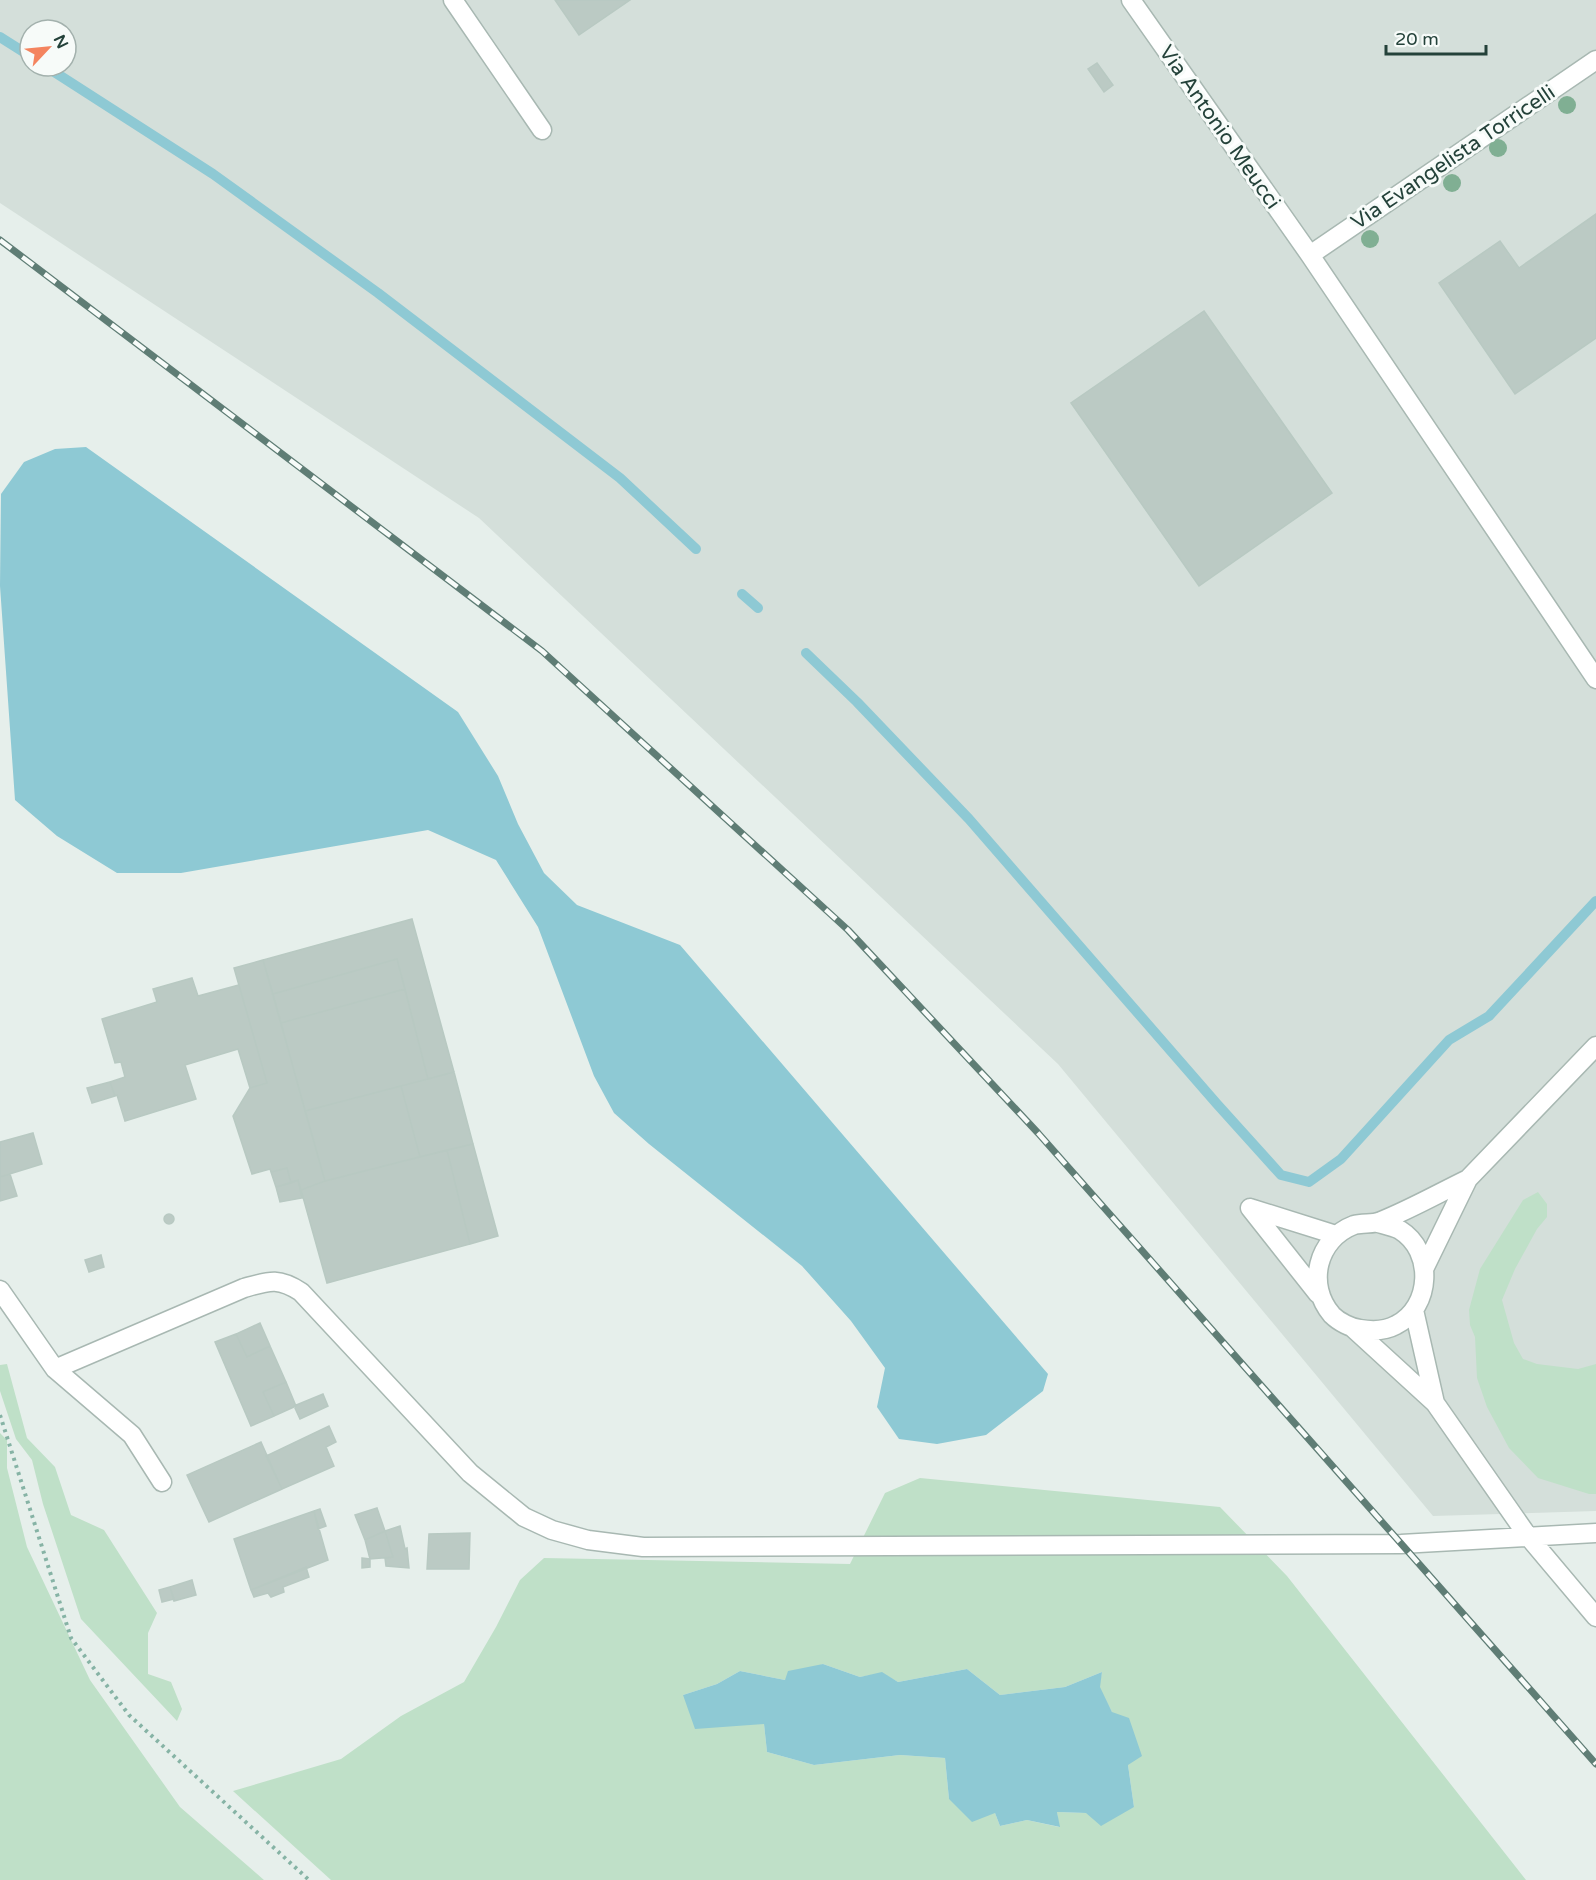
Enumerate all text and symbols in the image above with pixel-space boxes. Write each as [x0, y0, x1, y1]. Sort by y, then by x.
north arrow [18, 18, 78, 78]
scale bar [1386, 18, 1486, 56]
text: 20 m [1395, 28, 1439, 50]
text: N [49, 32, 72, 52]
street label: Via Antonio Meucci [1154, 41, 1285, 214]
street label: Via Evangelista Torricelli [1347, 80, 1560, 235]

